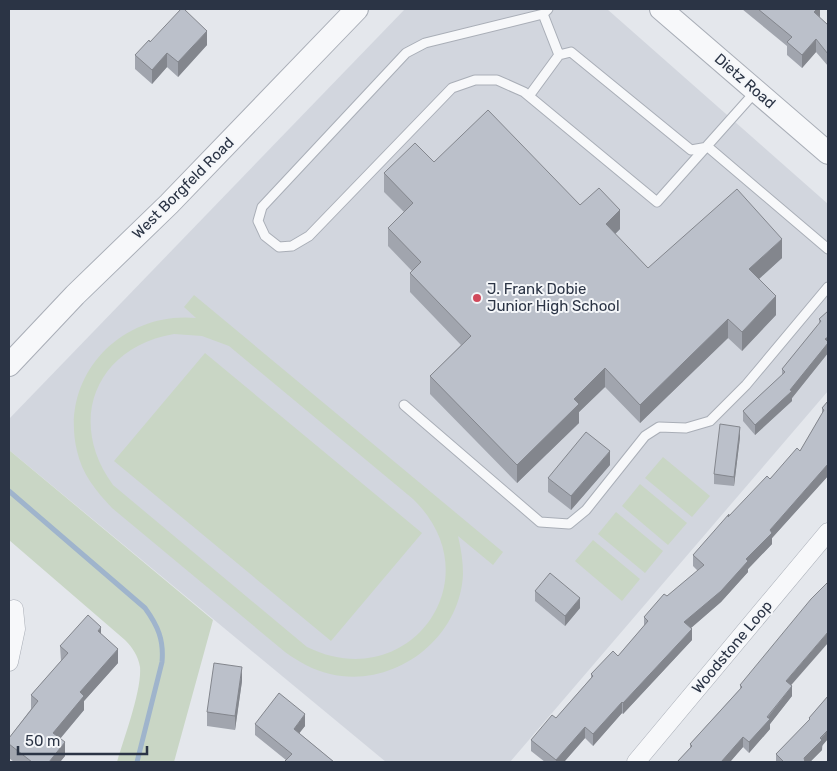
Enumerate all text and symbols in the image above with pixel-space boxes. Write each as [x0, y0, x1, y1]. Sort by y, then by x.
street label: Dietz Road [711, 50, 779, 112]
street label: West Borgfeld Road [128, 133, 238, 243]
place label: J. Frank Dobie Junior High School [487, 280, 620, 315]
marker: J. Frank Dobie Junior High School [471, 292, 483, 304]
street label: Woodstone Loop [688, 597, 776, 697]
scale bar [18, 724, 146, 756]
text: 50 m [25, 732, 60, 750]

